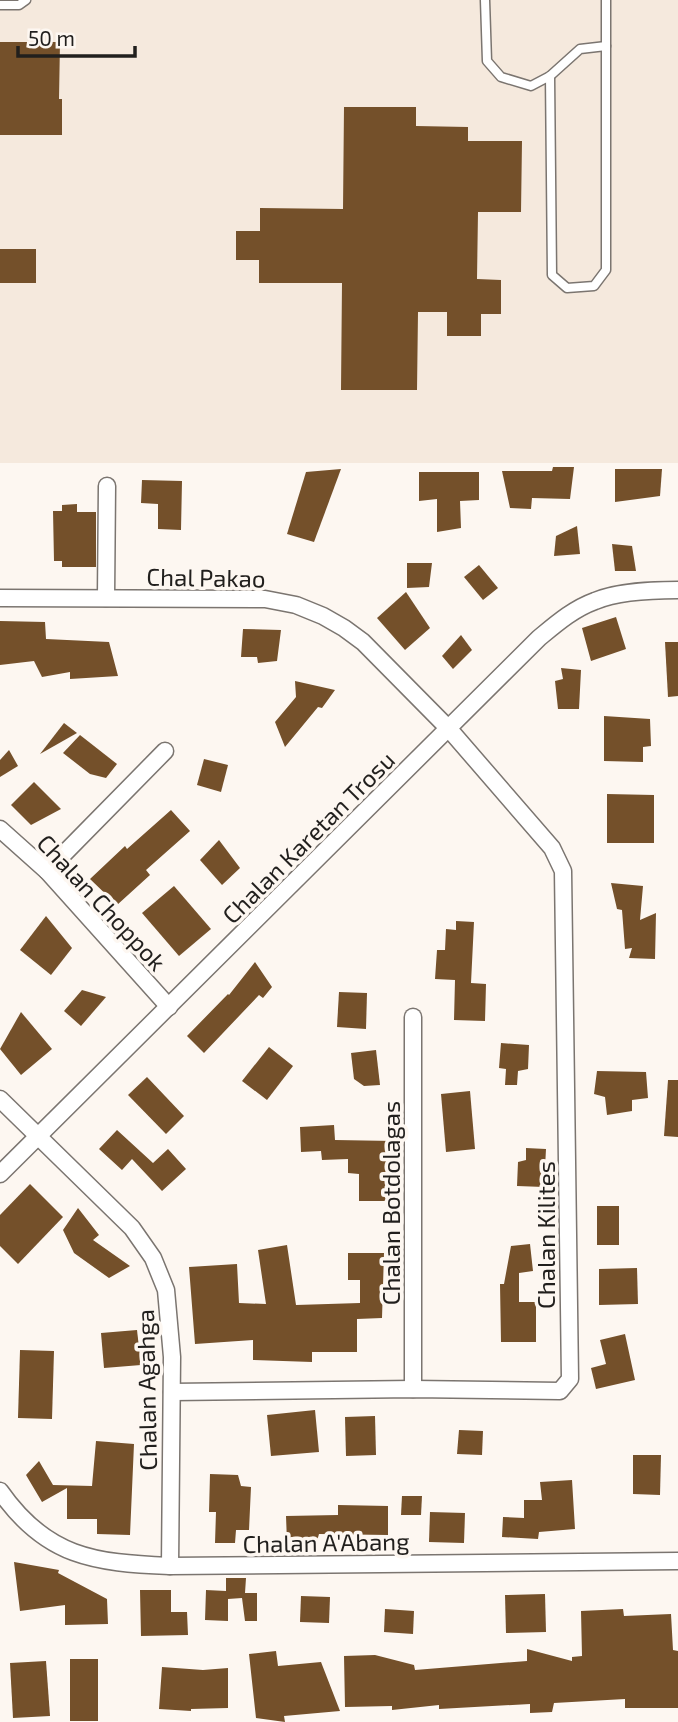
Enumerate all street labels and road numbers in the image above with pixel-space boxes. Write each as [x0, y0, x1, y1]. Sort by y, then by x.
street label: Chal Pakao [146, 561, 266, 593]
street label: Chalan Karetan Trosu [216, 745, 400, 929]
street label: Chalan Choppok [32, 828, 172, 976]
street label: Chalan Botdolagas [376, 1101, 405, 1305]
street label: Chalan Kilites [531, 1161, 560, 1309]
street label: Chalan Agahga [130, 1309, 162, 1471]
street label: Chalan A'Abang [242, 1526, 410, 1558]

